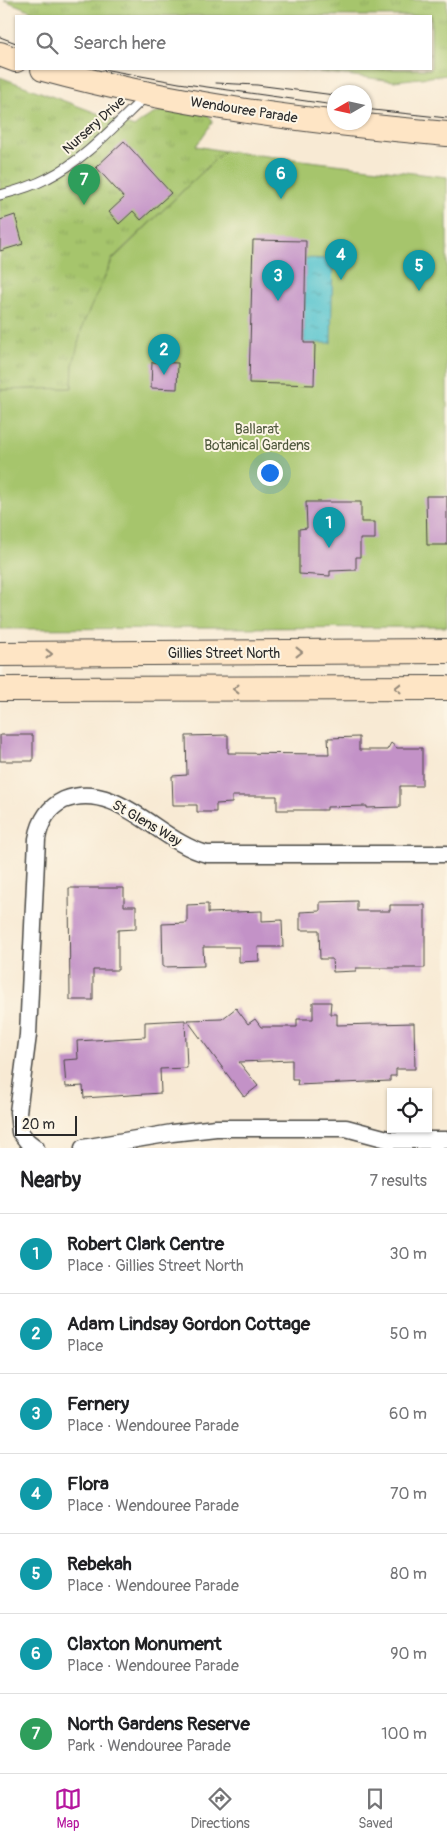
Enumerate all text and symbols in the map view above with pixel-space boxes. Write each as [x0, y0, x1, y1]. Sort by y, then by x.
search box [15, 15, 432, 70]
icon: search [33, 29, 61, 57]
text: Search here [73, 31, 166, 55]
north arrow [327, 85, 372, 130]
street label: Nursery Drive [59, 92, 129, 158]
street label: Wendouree Parade [189, 93, 299, 127]
pin: 6 [265, 158, 297, 199]
pin: 7 [68, 164, 100, 205]
pin: 4 [325, 239, 357, 280]
pin: 5 [403, 250, 435, 291]
pin: 3 [262, 260, 294, 301]
pin: 2 [148, 334, 180, 375]
park label: Ballarat Botanical Gardens [204, 421, 311, 454]
your location [257, 460, 283, 486]
pin: 1 [313, 507, 345, 548]
street label: Gillies Street North [168, 645, 280, 662]
one-way arrow [295, 647, 303, 657]
one-way arrow [45, 649, 53, 659]
one-way arrow [394, 683, 402, 693]
one-way arrow [232, 684, 240, 694]
street label: St Glens Way [109, 796, 185, 850]
map controls [387, 1088, 432, 1133]
button: locate [387, 1088, 432, 1133]
scale bar [15, 1113, 78, 1136]
text: 20 m [22, 1116, 55, 1133]
text: Nearby [20, 1167, 81, 1194]
text: 7 results [369, 1171, 427, 1191]
text: Robert Clark Centre [67, 1232, 224, 1256]
text: 1 [33, 1244, 39, 1264]
text: 30 m [389, 1244, 427, 1264]
text: Place · Gillies Street North [67, 1256, 244, 1276]
text: Adam Lindsay Gordon Cottage [67, 1312, 310, 1336]
text: 2 [32, 1324, 40, 1344]
text: 50 m [390, 1324, 427, 1344]
text: Place [67, 1336, 103, 1356]
text: Fernery [67, 1392, 129, 1416]
text: 3 [32, 1404, 40, 1424]
text: 60 m [389, 1404, 427, 1424]
text: Place · Wendouree Parade [67, 1416, 239, 1436]
text: Flora [67, 1472, 109, 1496]
text: 4 [31, 1484, 41, 1504]
text: 70 m [390, 1484, 427, 1504]
text: Place · Wendouree Parade [67, 1496, 239, 1516]
text: Rebekah [67, 1552, 132, 1576]
text: 5 [32, 1564, 40, 1584]
text: 80 m [390, 1564, 427, 1584]
text: Place · Wendouree Parade [67, 1576, 239, 1596]
text: Claxton Monument [67, 1632, 222, 1656]
text: 6 [31, 1644, 41, 1664]
text: 90 m [390, 1644, 427, 1664]
text: Place · Wendouree Parade [67, 1656, 239, 1676]
text: North Gardens Reserve [67, 1712, 250, 1736]
text: 7 [32, 1724, 40, 1744]
text: 100 m [381, 1724, 427, 1744]
text: Park · Wendouree Parade [67, 1736, 231, 1756]
tab: Map [54, 1785, 82, 1832]
tab: Directions [190, 1785, 250, 1832]
tab: Saved [358, 1785, 393, 1832]

